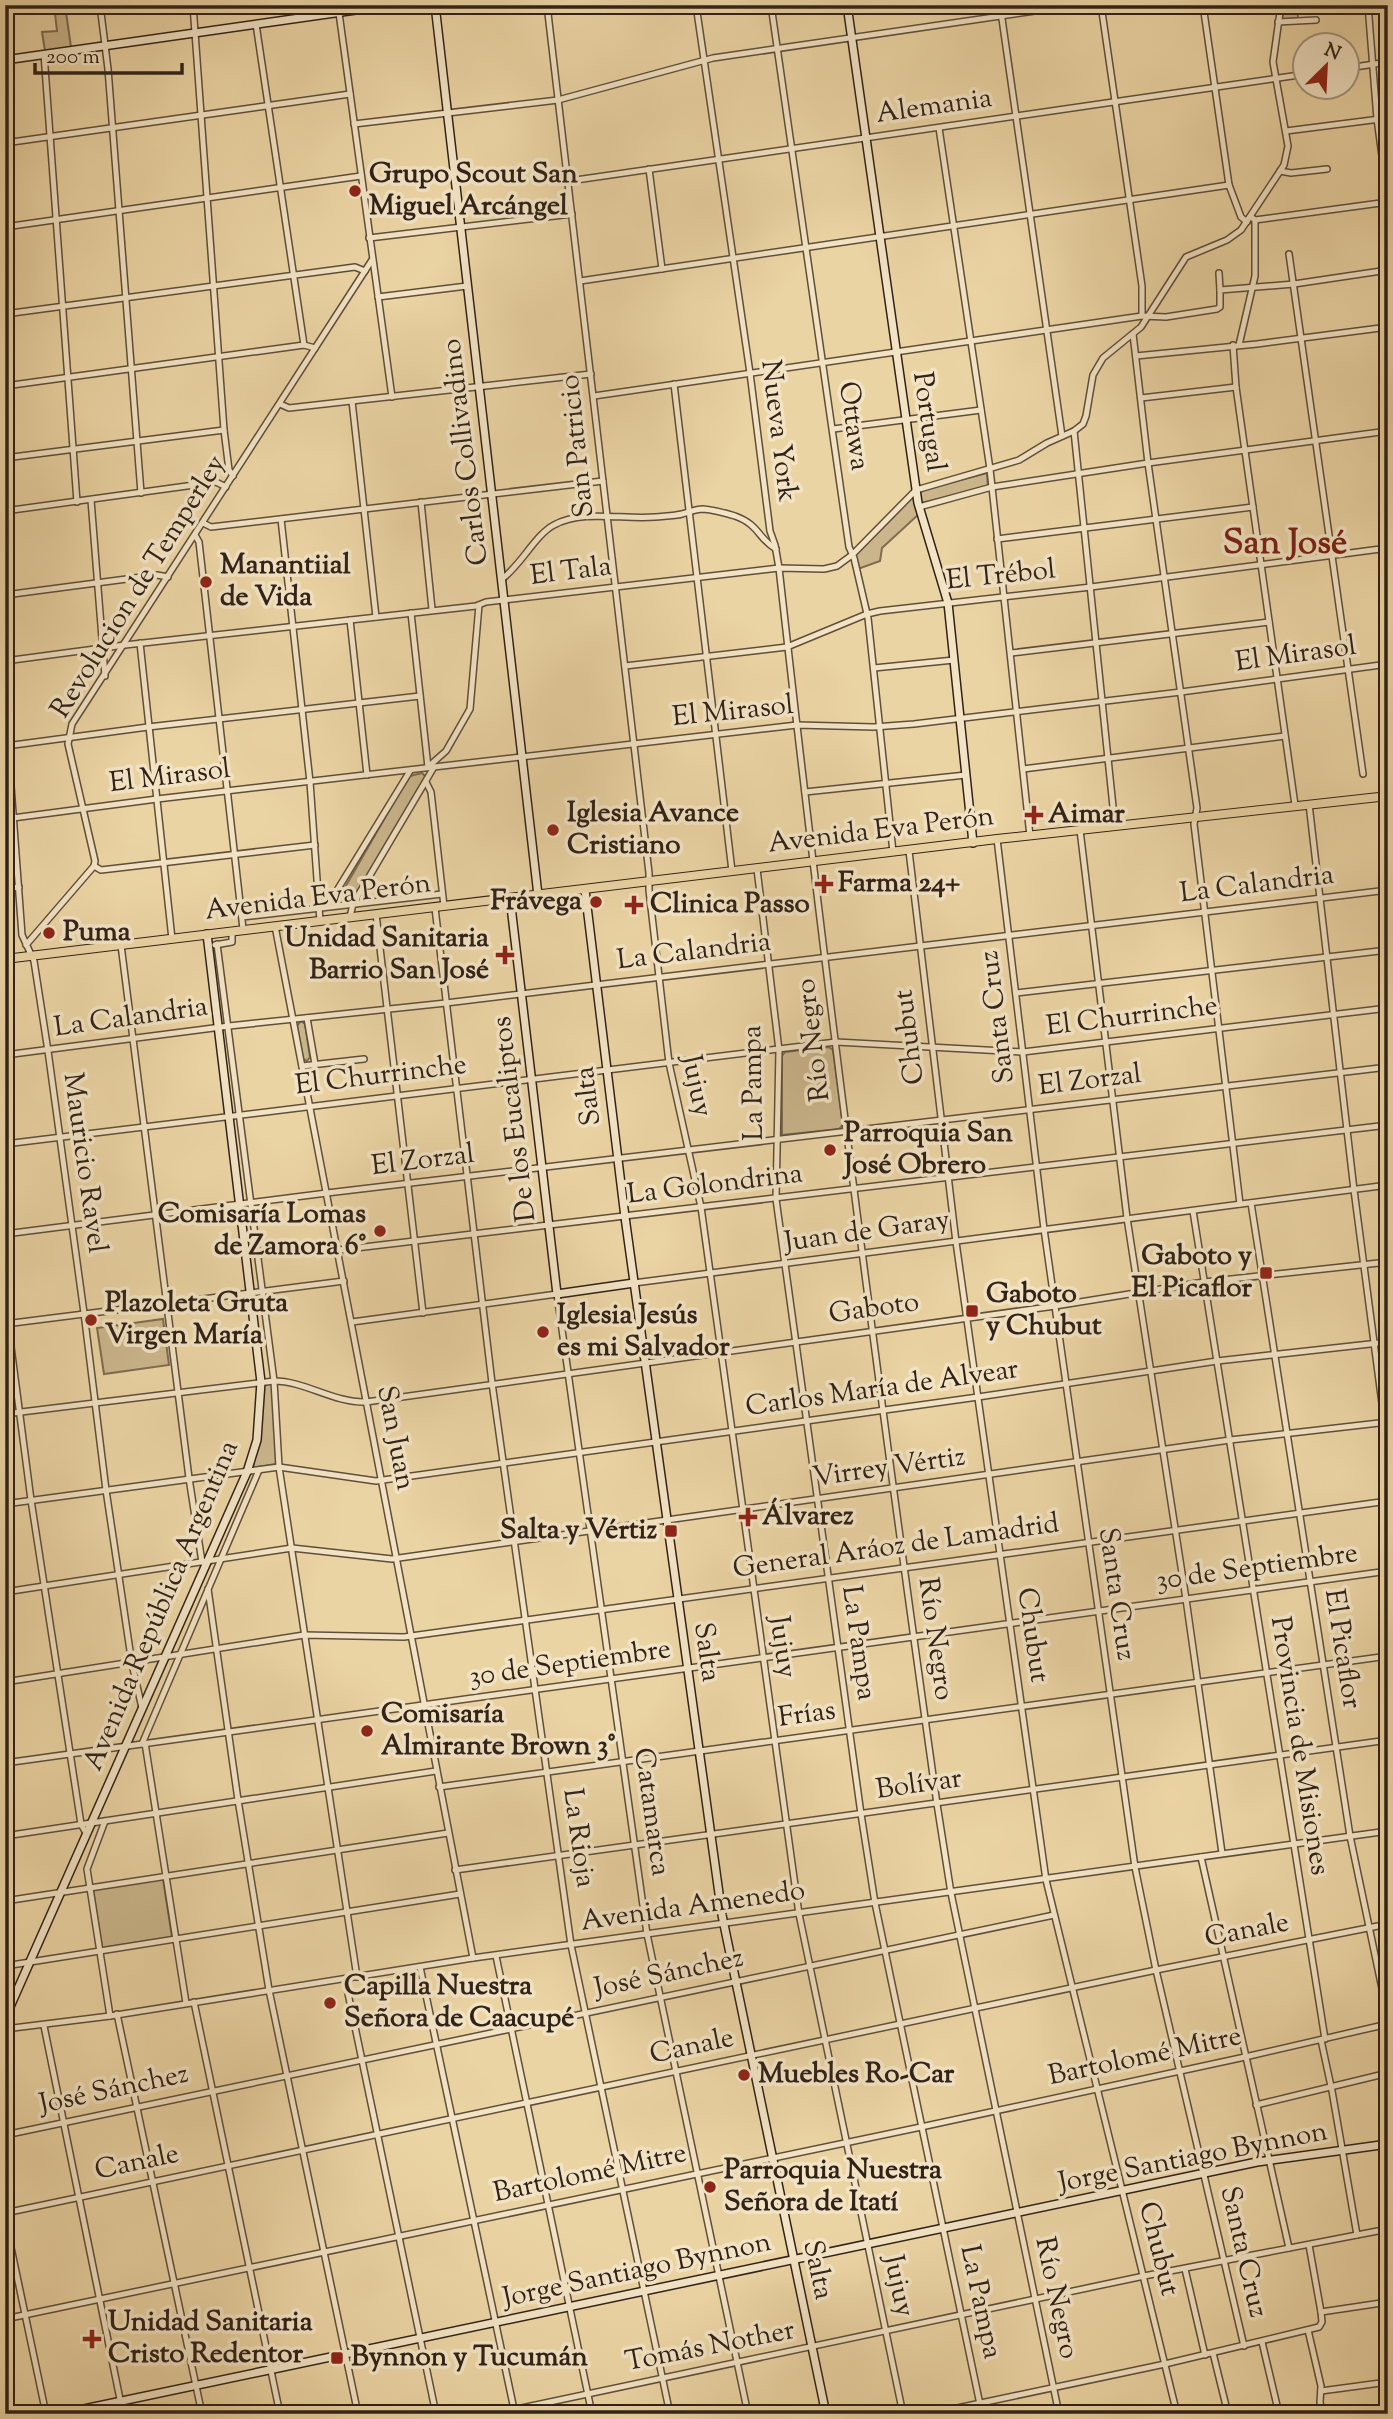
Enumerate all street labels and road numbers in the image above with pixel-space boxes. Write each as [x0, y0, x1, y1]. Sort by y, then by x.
street label: Alemania [873, 79, 995, 135]
street label: Carlos Collivadino [432, 337, 500, 567]
street label: Nueva York [749, 358, 807, 504]
street label: Portugal [901, 369, 955, 475]
street label: San Patricio [551, 372, 605, 520]
street label: Ottawa [827, 379, 879, 473]
street label: Revolucion de Temperley [42, 448, 236, 726]
street label: El Tala [528, 547, 614, 597]
street label: El Trébol [944, 550, 1058, 602]
street label: El Mirasol [1233, 627, 1359, 683]
street label: El Mirasol [670, 686, 796, 738]
street label: El Mirasol [107, 750, 233, 804]
street label: Avenida Eva Perón [766, 797, 996, 865]
street label: La Calandria [1178, 856, 1336, 914]
street label: Avenida Eva Perón [203, 864, 433, 932]
street label: La Calandria [615, 923, 773, 981]
street label: Santa Cruz [970, 948, 1026, 1086]
street label: Río Negro [787, 976, 841, 1104]
street label: La Calandria [52, 987, 210, 1049]
street label: Chubut [884, 987, 936, 1087]
street label: El Churrinche [1044, 987, 1220, 1047]
street label: De los Eucaliptos [483, 1014, 547, 1224]
street label: La Pampa [733, 1025, 775, 1141]
street label: El Churrinche [293, 1046, 469, 1106]
street label: Jujuy [670, 1049, 722, 1121]
street label: El Zorzal [1036, 1055, 1144, 1107]
street label: Salta [566, 1064, 612, 1128]
street label: Mauricio Ravel [52, 1070, 116, 1256]
street label: El Zorzal [369, 1135, 477, 1187]
street label: La Golondrina [625, 1154, 805, 1216]
street label: Juan de Garay [780, 1201, 952, 1264]
street label: Gaboto [826, 1283, 922, 1335]
street label: Carlos María de Alvear [743, 1350, 1022, 1428]
street label: San Juan [365, 1382, 425, 1494]
street label: Avenida República Argentina [74, 1435, 250, 1777]
street label: Virrey Vértiz [810, 1437, 968, 1499]
street label: General Aráoz de Lamadrid [730, 1504, 1062, 1590]
street label: Santa Cruz [1087, 1525, 1145, 1663]
street label: 30 de Septiembre [1153, 1534, 1361, 1602]
street label: Río Negro [907, 1575, 963, 1703]
street label: La Pampa [830, 1583, 886, 1703]
street label: Chubut [1006, 1585, 1059, 1686]
street label: El Picaflor [1313, 1586, 1371, 1712]
street label: Jujuy [758, 1611, 806, 1681]
street label: Provincia de Misiones [1259, 1614, 1339, 1878]
street label: Salta [682, 1620, 730, 1684]
street label: 30 de Septiembre [466, 1630, 674, 1698]
street label: Frías [776, 1691, 838, 1739]
street label: Catamarca [622, 1745, 680, 1879]
street label: Bolívar [874, 1759, 965, 1811]
street label: La Rioja [551, 1786, 605, 1890]
street label: Avenida Amenedo [578, 1871, 808, 1943]
street label: Canale [1201, 1903, 1293, 1959]
street label: José Sánchez [589, 1939, 747, 2010]
street label: Bartolomé Mitre [1045, 2017, 1245, 2097]
street label: Canale [646, 2019, 738, 2075]
street label: José Sánchez [34, 2055, 192, 2126]
street label: Jorge Santiago Bynnon [1053, 2112, 1331, 2204]
street label: Bartolomé Mitre [490, 2134, 690, 2214]
street label: Canale [91, 2135, 183, 2191]
street label: Santa Cruz [1208, 2182, 1278, 2322]
street label: Chubut [1127, 2198, 1189, 2301]
street label: Jorge Santiago Bynnon [497, 2223, 775, 2319]
street label: Río Negro [1024, 2233, 1088, 2363]
street label: Salta [791, 2237, 843, 2303]
street label: La Pampa [948, 2241, 1012, 2363]
street label: Jujuy [872, 2249, 924, 2321]
street label: Tomás Nother [622, 2311, 799, 2383]

